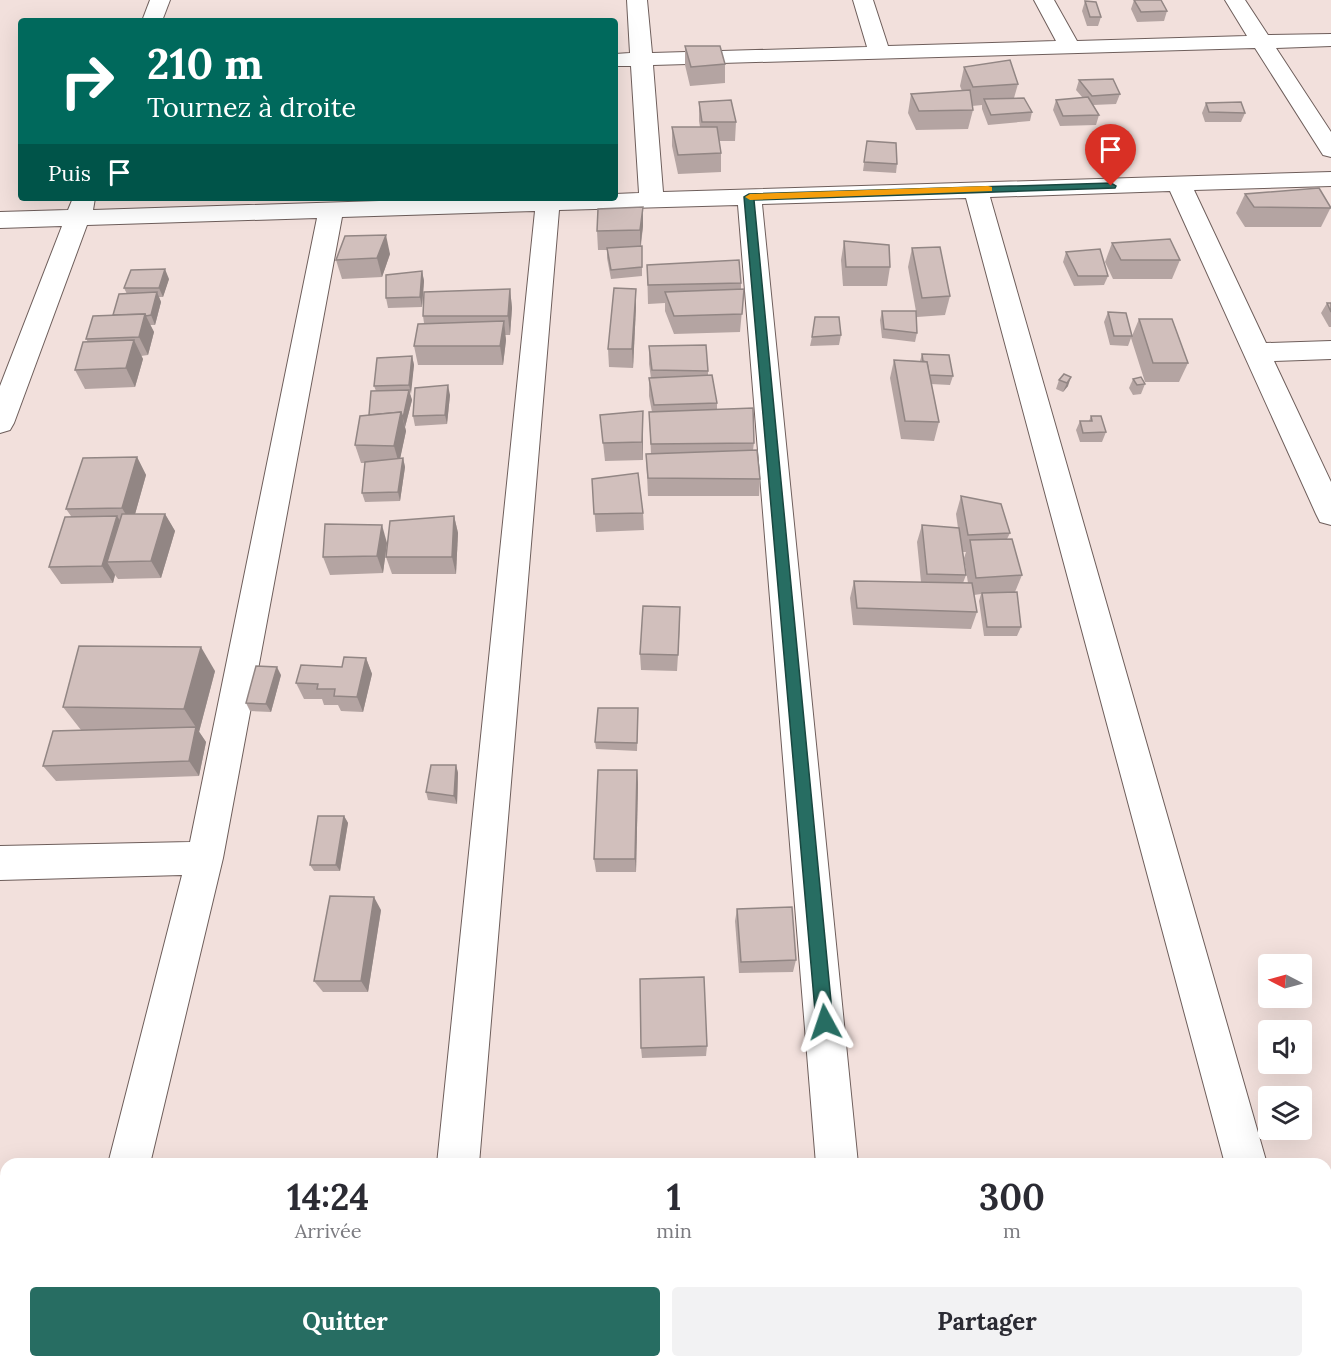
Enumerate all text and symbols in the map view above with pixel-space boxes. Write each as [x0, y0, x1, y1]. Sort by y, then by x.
text: 210 m [147, 37, 263, 91]
icon: right [48, 42, 126, 120]
text: Tournez à droite [147, 90, 356, 124]
pin [1085, 124, 1136, 186]
icon: arrive [1094, 133, 1127, 166]
icon: arrive [103, 156, 136, 189]
text: Puis [48, 159, 91, 187]
north arrow [1258, 954, 1312, 1008]
map controls [1258, 954, 1312, 1140]
position arrow [793, 990, 857, 1054]
button: sound [1258, 1020, 1312, 1074]
button: layers [1258, 1086, 1312, 1140]
text: 14:24 [287, 1174, 369, 1220]
text: 1 [667, 1174, 681, 1220]
text: 300 [979, 1174, 1045, 1220]
text: Arrivée [295, 1218, 362, 1243]
text: min [656, 1218, 692, 1243]
text: m [1003, 1218, 1021, 1243]
button: Quitter [30, 1287, 660, 1356]
button: Partager [672, 1287, 1302, 1356]

